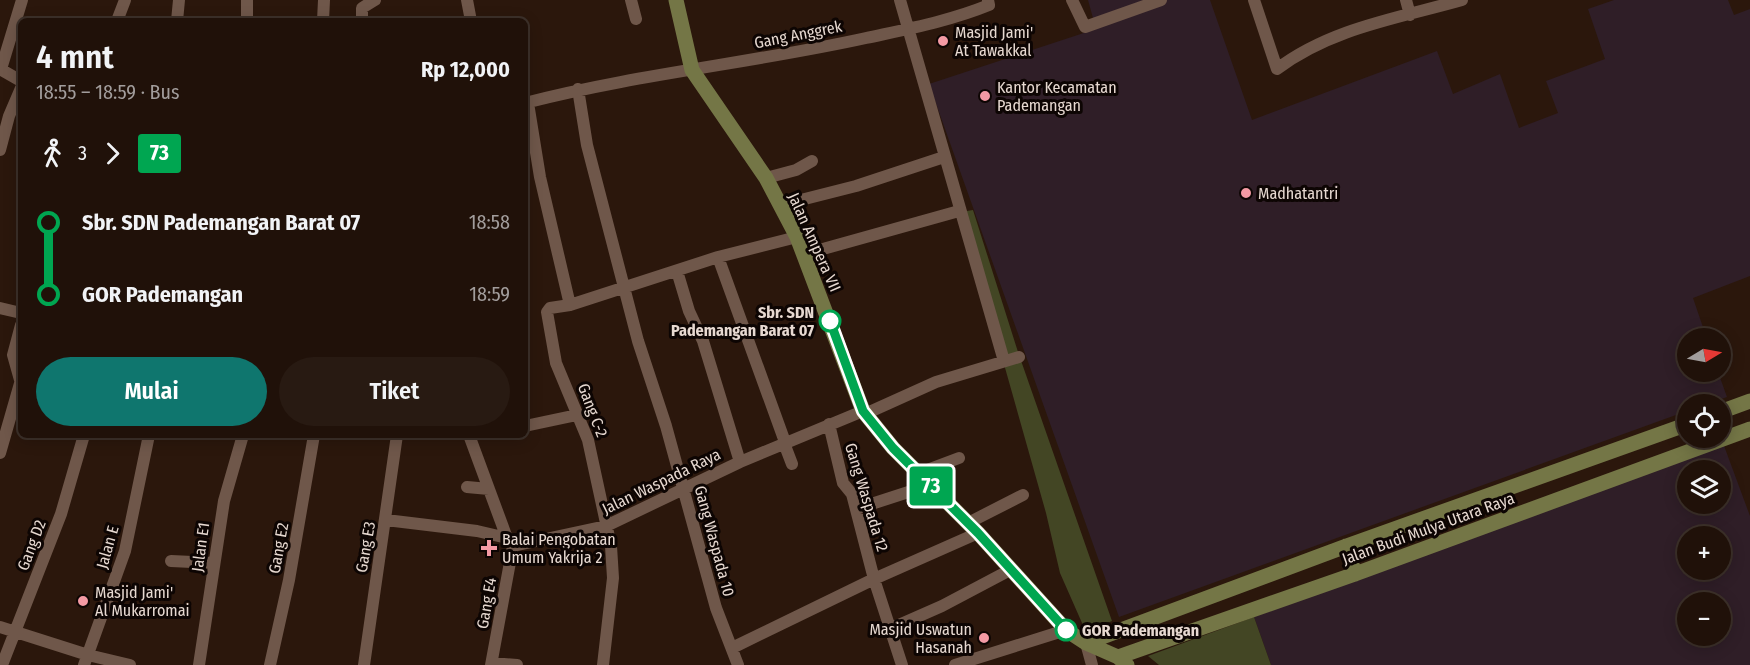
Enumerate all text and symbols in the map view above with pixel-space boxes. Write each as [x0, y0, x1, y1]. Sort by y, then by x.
street label: Gang Anggrek [753, 17, 844, 52]
place label: Masjid Jami' At Tawakkal [955, 23, 1033, 60]
marker: Masjid Jami' At Tawakkal [936, 34, 950, 48]
text: 4 mnt [36, 37, 114, 77]
text: Rp 12,000 [421, 56, 510, 83]
place label: Kantor Kecamatan Pademangan [997, 78, 1117, 115]
text: 18:55 – 18:59 · Bus [36, 80, 180, 104]
marker: Kantor Kecamatan Pademangan [978, 89, 992, 103]
icon: walk [36, 137, 69, 170]
icon: forward [96, 137, 129, 170]
text: 73 [150, 140, 169, 166]
text: 3 [78, 141, 87, 165]
place label: Madhatantri [1258, 184, 1338, 203]
marker: Madhatantri [1239, 186, 1253, 200]
street label: Jalan Ampera VII [784, 190, 845, 295]
text: Sbr. SDN Pademangan Barat 07 [82, 209, 360, 236]
text: 18:58 [469, 210, 510, 234]
text: GOR Pademangan [82, 281, 243, 308]
text: 18:59 [469, 282, 510, 306]
place label: Sbr. SDN Pademangan Barat 07 [671, 303, 814, 340]
marker: Sbr. SDN Pademangan Barat 07 [819, 310, 841, 332]
north arrow [1677, 328, 1731, 382]
map controls [1677, 328, 1731, 646]
button: Mulai [36, 357, 267, 426]
button: Tiket [279, 357, 510, 426]
street label: Gang C-2 [574, 381, 611, 440]
button: locate [1677, 394, 1731, 448]
street label: Gang Waspada 12 [841, 441, 892, 554]
street label: Jalan Waspada Raya [599, 444, 724, 518]
button: layers [1677, 460, 1731, 514]
line badge: 73 [904, 466, 958, 506]
text: 73 [922, 473, 940, 499]
street label: Gang Waspada 10 [691, 484, 738, 599]
street label: Jalan Budi Mulya Utara Raya [1339, 488, 1517, 569]
street label: Gang D2 [13, 517, 50, 573]
street label: Gang E3 [352, 520, 379, 574]
street label: Jalan E1 [188, 521, 213, 573]
street label: Gang E2 [265, 521, 292, 575]
street label: Jalan E [92, 523, 123, 571]
button: + [1677, 526, 1731, 580]
place label: Balai Pengobatan Umum Yakrija 2 [502, 530, 616, 567]
marker: Balai Pengobatan Umum Yakrija 2 [480, 539, 498, 557]
street label: Gang E4 [473, 576, 500, 630]
place label: Masjid Jami' Al Mukarromai [95, 583, 190, 620]
button: − [1677, 592, 1731, 646]
marker: Masjid Jami' Al Mukarromai [76, 594, 90, 608]
marker: GOR Pademangan [1055, 619, 1077, 641]
place label: Masjid Uswatun Hasanah [869, 620, 972, 657]
place label: GOR Pademangan [1082, 621, 1199, 640]
marker: Masjid Uswatun Hasanah [977, 631, 991, 645]

